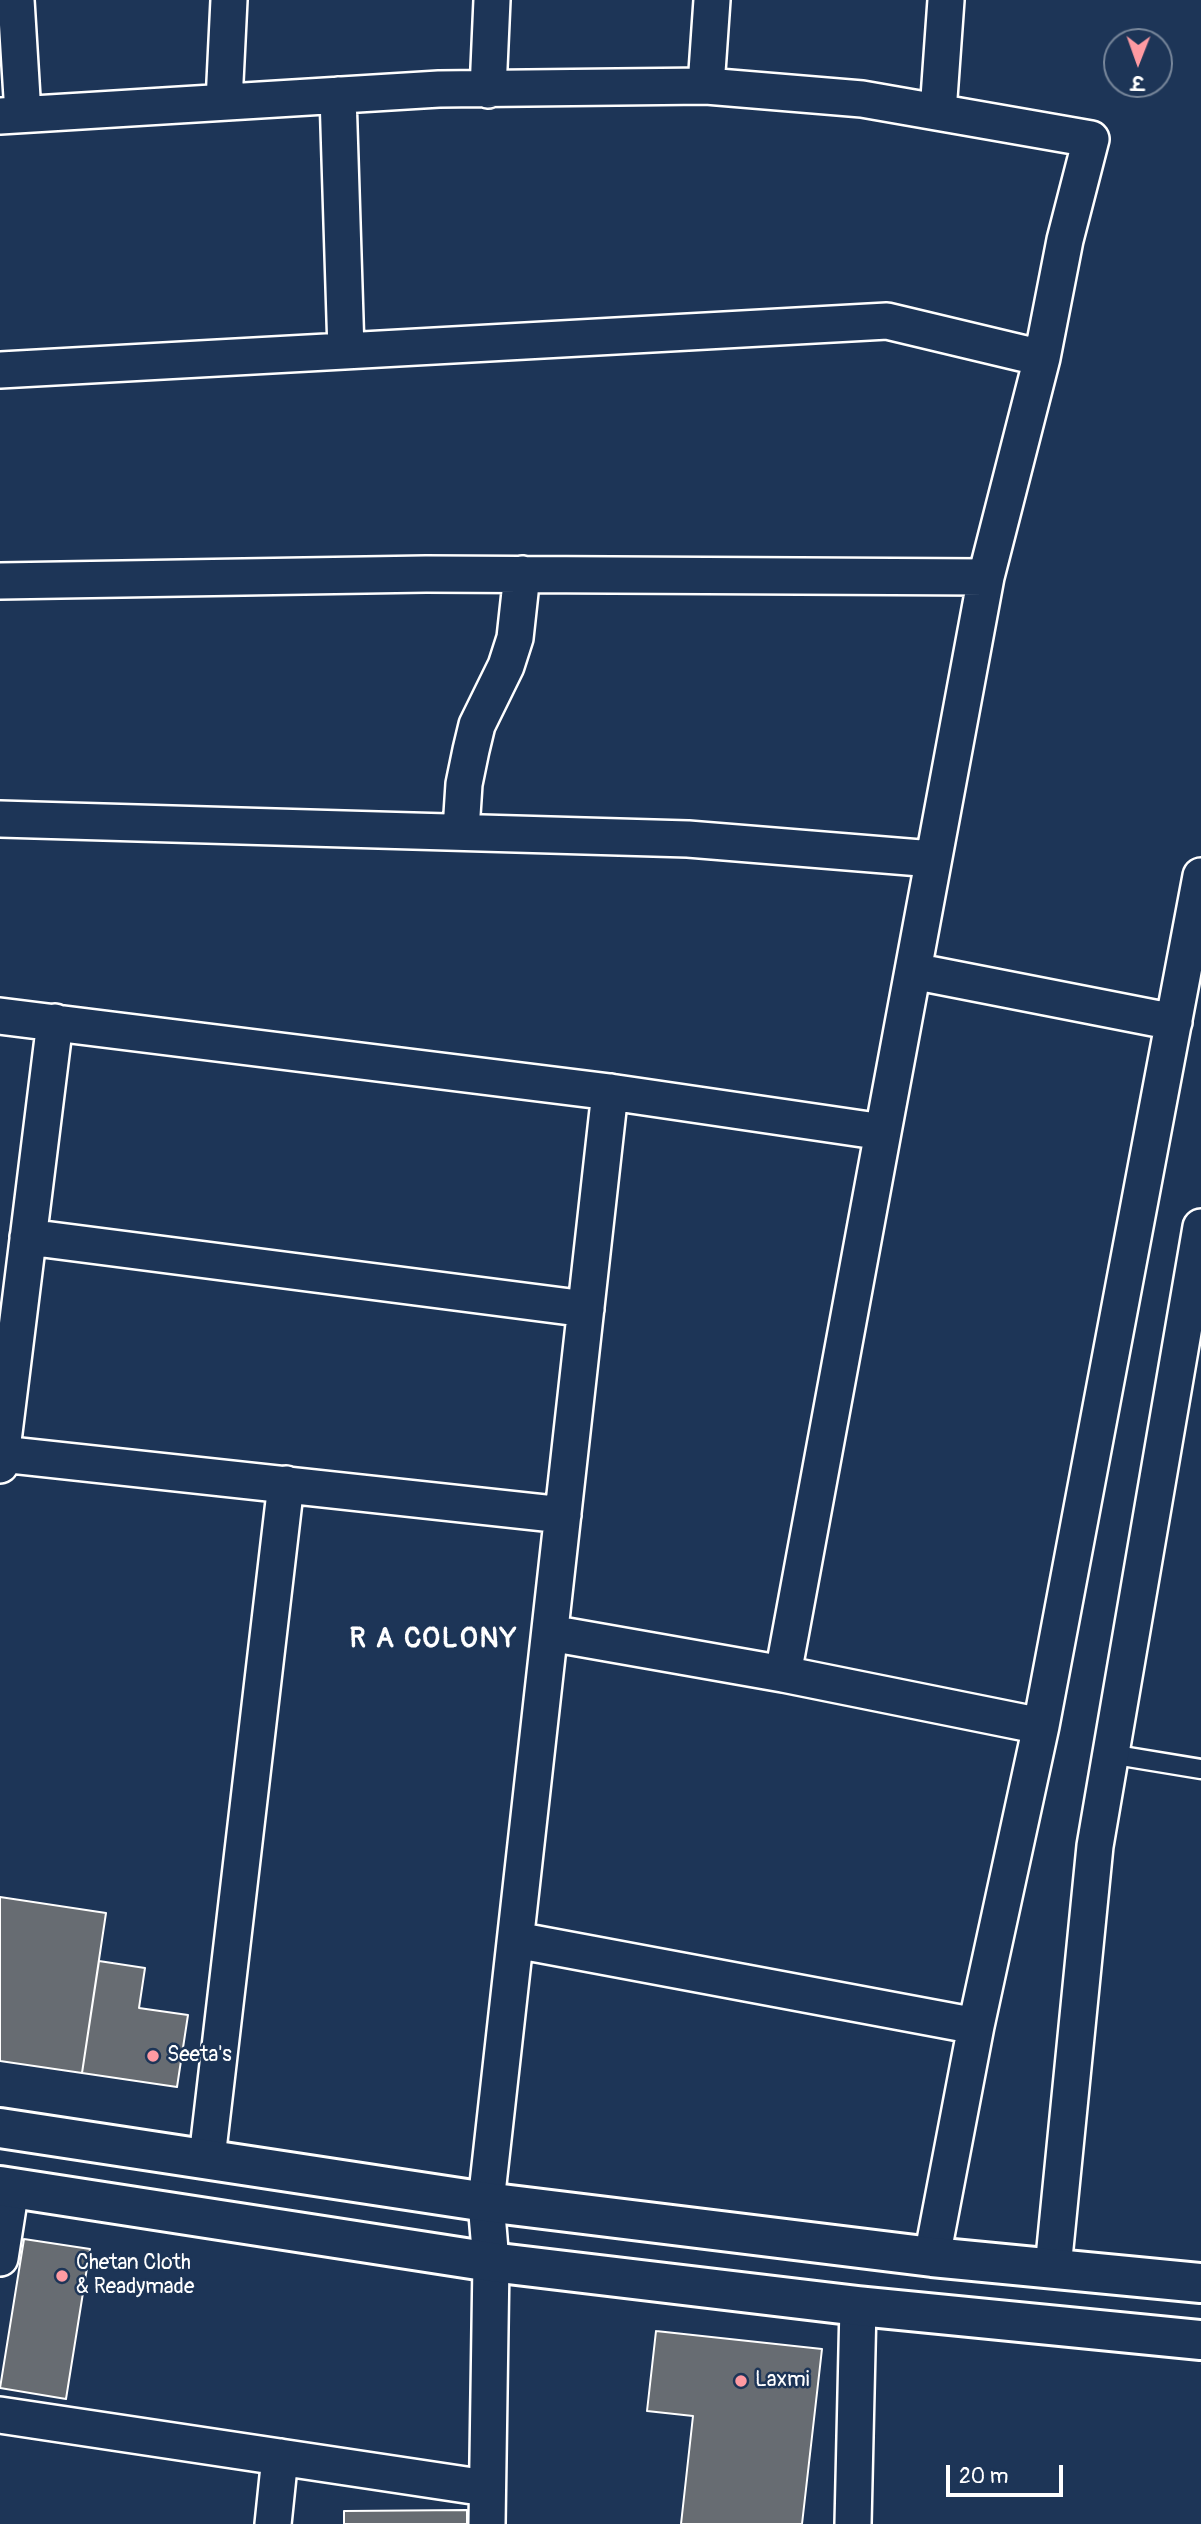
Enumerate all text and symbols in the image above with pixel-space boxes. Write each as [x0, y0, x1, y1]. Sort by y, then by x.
north arrow [1103, 28, 1173, 98]
text: उ [1131, 70, 1144, 94]
district label: R A COLONY [351, 1623, 517, 1657]
place label: Seeta's [167, 2043, 232, 2069]
marker: Seeta's [145, 2048, 161, 2064]
place label: Chetan Cloth & Readymade [76, 2251, 194, 2301]
marker: Chetan Cloth & Readymade [54, 2268, 70, 2284]
place label: Laxmi [755, 2368, 809, 2394]
marker: Laxmi [733, 2373, 749, 2389]
scale bar [949, 2450, 1066, 2494]
text: 20 m [959, 2463, 1008, 2490]

